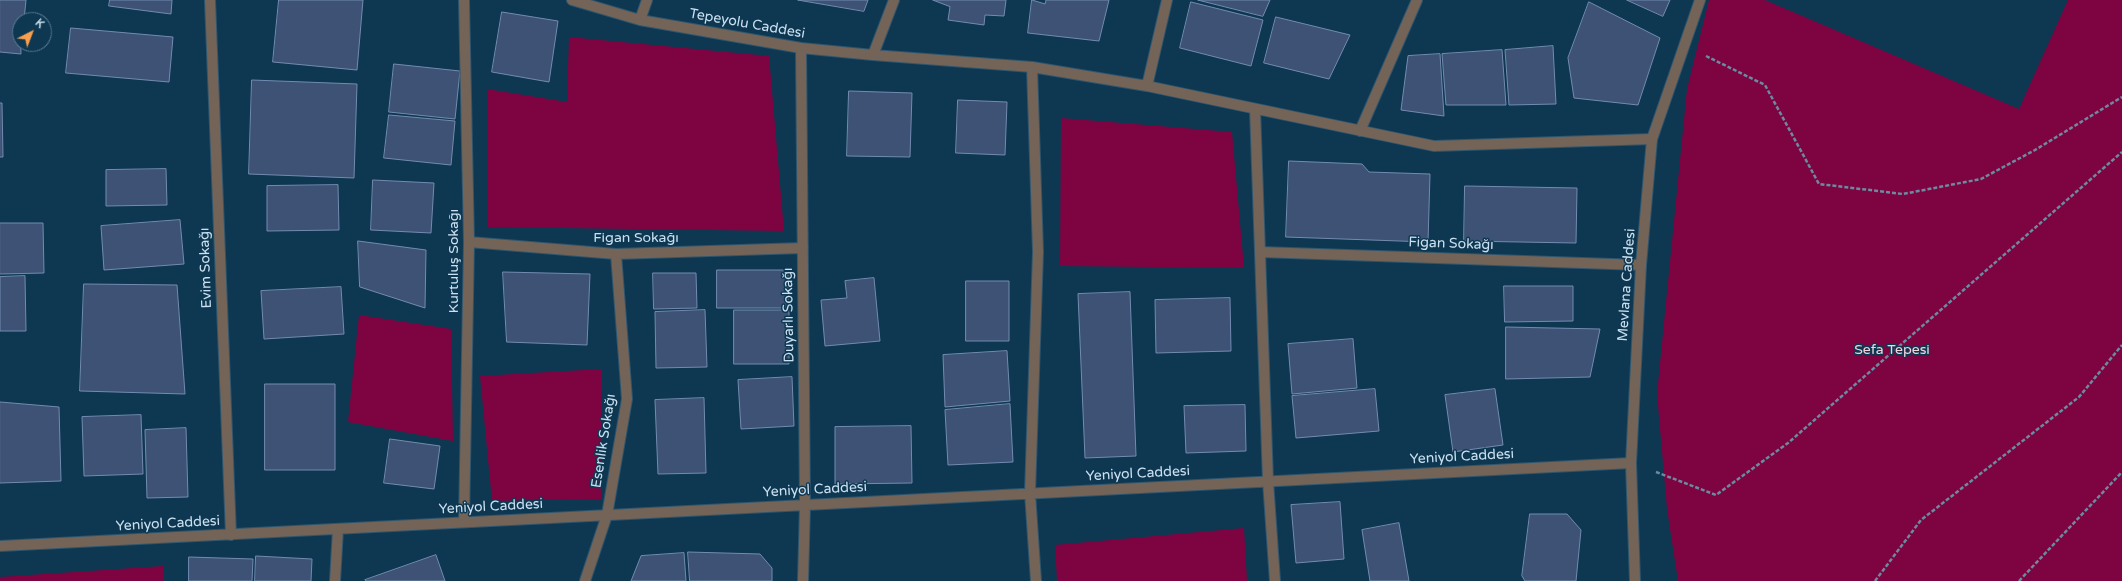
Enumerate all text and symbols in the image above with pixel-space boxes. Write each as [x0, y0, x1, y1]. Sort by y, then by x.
street label: Tepeyolu Caddesi [688, 6, 806, 42]
north arrow [12, 12, 52, 52]
text: K [33, 16, 47, 31]
street label: Kurtuluş Sokağı [446, 209, 462, 313]
street label: Evim Sokağı [196, 227, 216, 309]
street label: Mevlana Caddesi [1615, 228, 1639, 342]
street label: Figan Sokağı [593, 230, 679, 246]
street label: Figan Sokağı [1408, 234, 1494, 254]
street label: Duyarlı Sokağı [780, 267, 798, 363]
park label: Sefa Tepesi [1854, 342, 1930, 358]
street label: Esenlik Sokağı [588, 393, 620, 489]
street label: Yeniyol Caddesi [1409, 446, 1515, 468]
street label: Yeniyol Caddesi [1085, 463, 1191, 485]
street label: Yeniyol Caddesi [762, 479, 868, 501]
street label: Yeniyol Caddesi [438, 496, 544, 518]
street label: Yeniyol Caddesi [115, 513, 221, 535]

